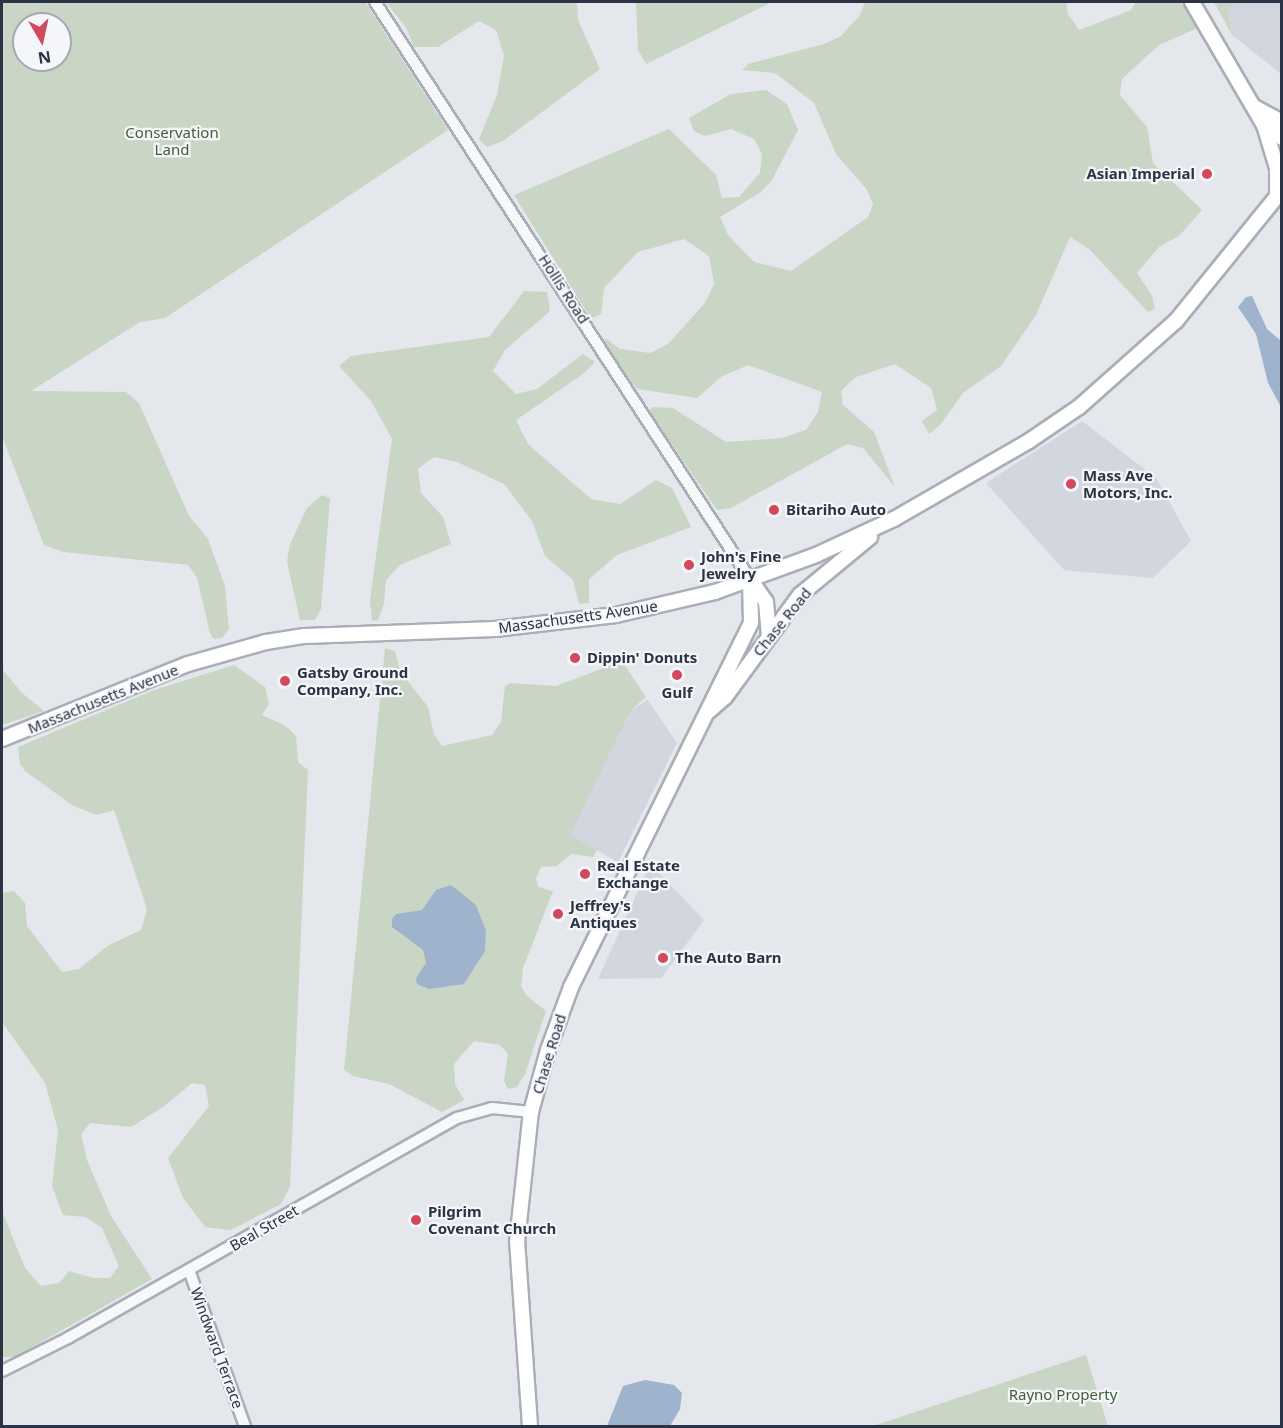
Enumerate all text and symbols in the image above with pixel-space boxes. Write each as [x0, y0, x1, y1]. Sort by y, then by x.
north arrow [12, 12, 72, 72]
text: N [36, 46, 53, 70]
park label: Conservation Land [125, 123, 219, 158]
place label: Asian Imperial [1086, 165, 1195, 183]
marker: Asian Imperial [1200, 167, 1214, 181]
street label: Hollis Road [535, 251, 593, 327]
place label: Mass Ave Motors, Inc. [1083, 466, 1172, 501]
marker: Mass Ave Motors, Inc. [1064, 477, 1078, 491]
place label: Bitariho Auto [786, 501, 886, 519]
marker: Bitariho Auto [767, 503, 781, 517]
place label: John's Fine Jewelry [701, 547, 781, 582]
marker: John's Fine Jewelry [682, 558, 696, 572]
street label: Chase Road [749, 584, 815, 660]
street label: Massachusetts Avenue [497, 597, 659, 637]
place label: Dippin' Donuts [587, 649, 697, 667]
marker: Dippin' Donuts [568, 651, 582, 665]
street label: Massachusetts Avenue [25, 661, 181, 737]
place label: Gatsby Ground Company, Inc. [297, 663, 408, 698]
marker: Gulf [670, 668, 684, 682]
marker: Gatsby Ground Company, Inc. [278, 674, 292, 688]
place label: Gulf [662, 684, 692, 702]
place label: Real Estate Exchange [597, 856, 680, 891]
marker: Real Estate Exchange [578, 867, 592, 881]
place label: Jeffrey's Antiques [570, 896, 637, 931]
marker: Jeffrey's Antiques [551, 907, 565, 921]
place label: The Auto Barn [675, 949, 782, 967]
marker: The Auto Barn [656, 951, 670, 965]
street label: Chase Road [528, 1012, 570, 1096]
street label: Beal Street [226, 1201, 302, 1255]
place label: Pilgrim Covenant Church [428, 1202, 556, 1237]
marker: Pilgrim Covenant Church [409, 1213, 423, 1227]
street label: Windward Terrace [187, 1285, 247, 1411]
park label: Rayno Property [1009, 1386, 1117, 1404]

